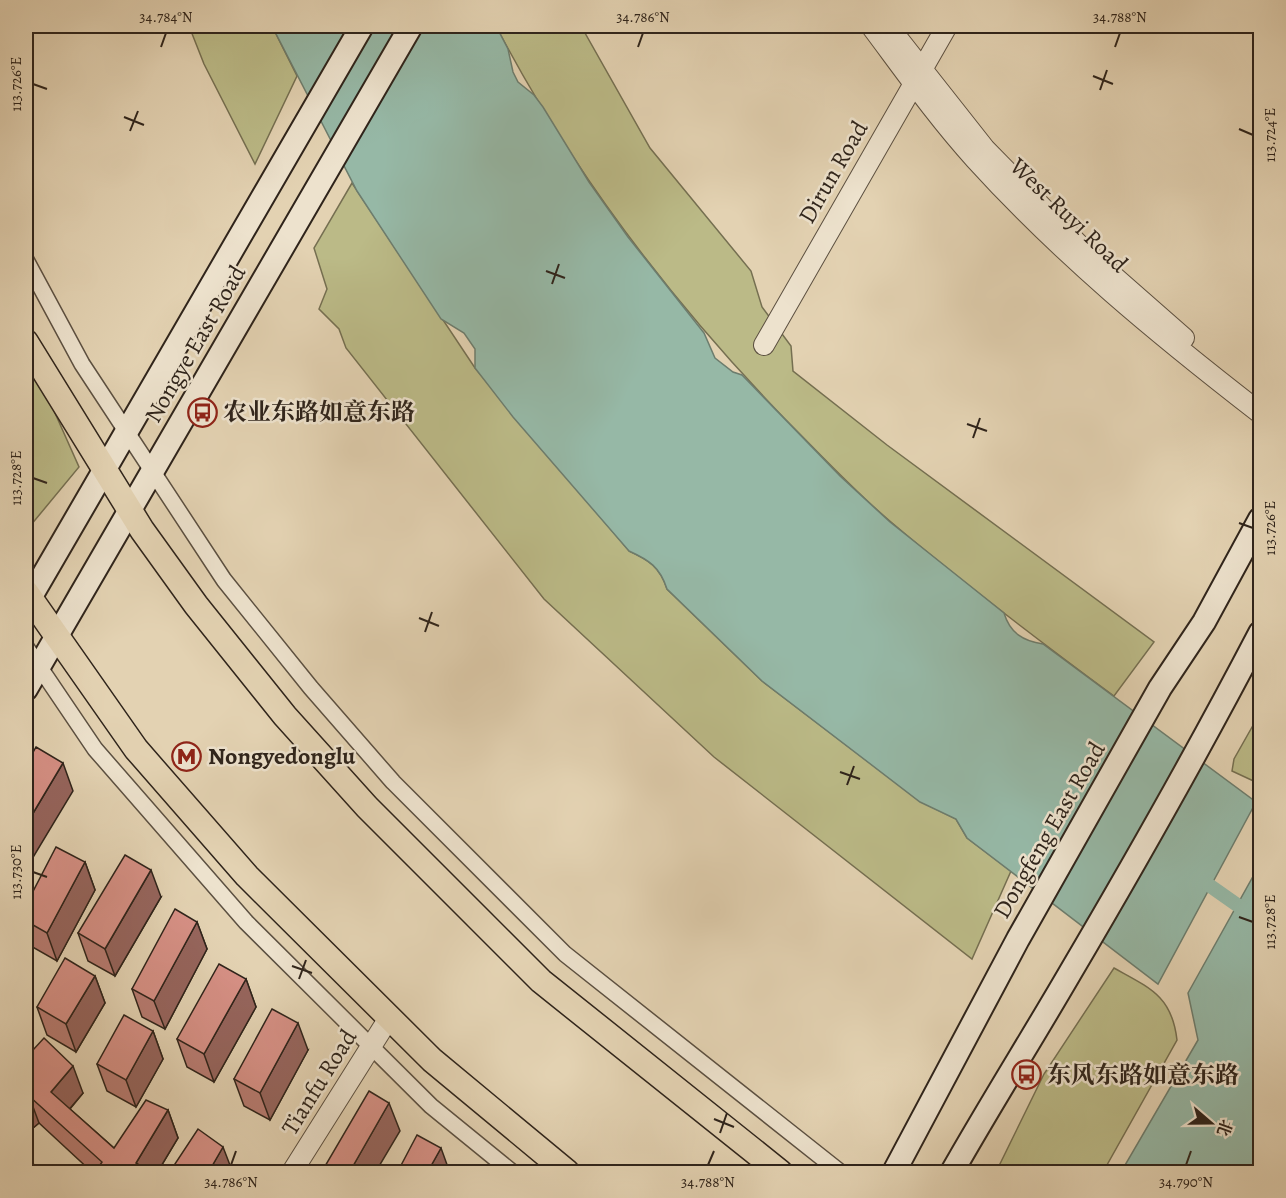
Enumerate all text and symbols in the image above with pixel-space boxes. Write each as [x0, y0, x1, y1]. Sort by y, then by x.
text: 34.784°N [139, 7, 193, 27]
text: 34.786°N [616, 7, 670, 27]
text: 34.788°N [1093, 7, 1147, 27]
text: 113.726°E [6, 57, 26, 111]
text: 113.724°E [1260, 108, 1280, 162]
street label: Dirun Road [791, 115, 875, 229]
street label: West Ruyi Road [1002, 150, 1135, 280]
street label: Nongye East Road [137, 259, 253, 429]
bus stop icon: 农业东路如意东路 [186, 396, 218, 428]
place label: 农业东路如意东路 [223, 396, 415, 428]
text: 113.728°E [6, 450, 26, 506]
text: 113.726°E [1260, 501, 1280, 555]
street label: Dongfeng East Road [985, 736, 1113, 924]
metro station icon: Nongyedonglu [171, 740, 203, 772]
place label: Nongyedonglu [208, 740, 356, 772]
text: 113.730°E [6, 844, 26, 900]
text: 113.728°E [1260, 894, 1280, 950]
street label: Tianfu Road [274, 1023, 364, 1141]
bus stop icon: 东风东路如意东路 [1010, 1059, 1042, 1091]
place label: 东风东路如意东路 [1047, 1059, 1239, 1091]
north arrow [1181, 1093, 1241, 1153]
text: 北 [1211, 1117, 1237, 1139]
text: 34.786°N [204, 1172, 258, 1192]
text: 34.788°N [681, 1172, 735, 1192]
text: 34.790°N [1159, 1172, 1213, 1192]

